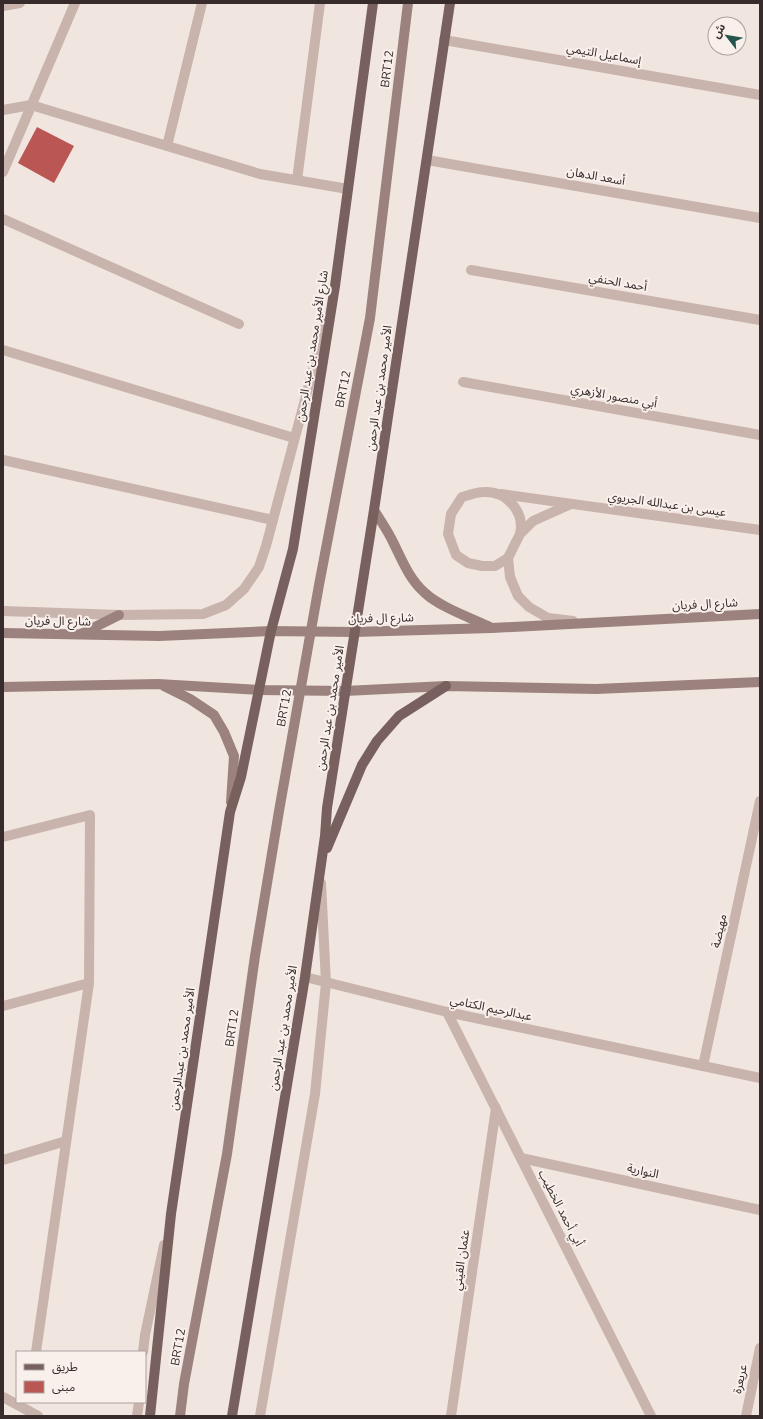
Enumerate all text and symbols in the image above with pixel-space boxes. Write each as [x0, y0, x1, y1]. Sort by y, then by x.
north arrow [707, 16, 747, 56]
text: ش [709, 21, 729, 41]
street label: إسماعيل التيمي [565, 40, 643, 70]
street label: BRT12 [377, 49, 397, 89]
street label: أسعد الدهان [566, 163, 627, 189]
street label: شارع الأمير محمد بن عبد الرحمن [292, 269, 333, 423]
street label: أحمد الحنفي [587, 269, 649, 297]
street label: الأمير محمد بن عبد الرحمن [362, 324, 396, 452]
street label: BRT12 [332, 369, 354, 409]
street label: أبي منصور الأزهري [569, 381, 659, 413]
street label: عيسى بن عبدالله الجريوي [607, 488, 727, 522]
street label: شارع ال فريان [672, 594, 738, 615]
street label: شارع ال فريان [348, 609, 414, 628]
street label: شارع ال فريان [25, 612, 91, 631]
street label: الأمير محمد بن عبد الرحمن [312, 644, 348, 772]
street label: BRT12 [273, 688, 295, 728]
street label: مهيضة [708, 913, 730, 949]
street label: الأمير محمد بن عبد الرحمن [265, 964, 301, 1092]
street label: الأمير محمد بن عبدالرحمن [165, 987, 199, 1111]
street label: عبدالرحيم الكتامي [448, 992, 533, 1026]
street label: BRT12 [221, 1008, 243, 1048]
street label: النوارية [626, 1160, 660, 1182]
street label: أبي أحمد الخطيب [533, 1167, 587, 1250]
street label: عثمان القيني [449, 1228, 475, 1292]
street label: BRT12 [167, 1327, 189, 1367]
legend [16, 1351, 146, 1403]
text: طريق [52, 1359, 78, 1375]
street label: عريعرة [729, 1363, 751, 1395]
text: مبنى [52, 1379, 75, 1395]

